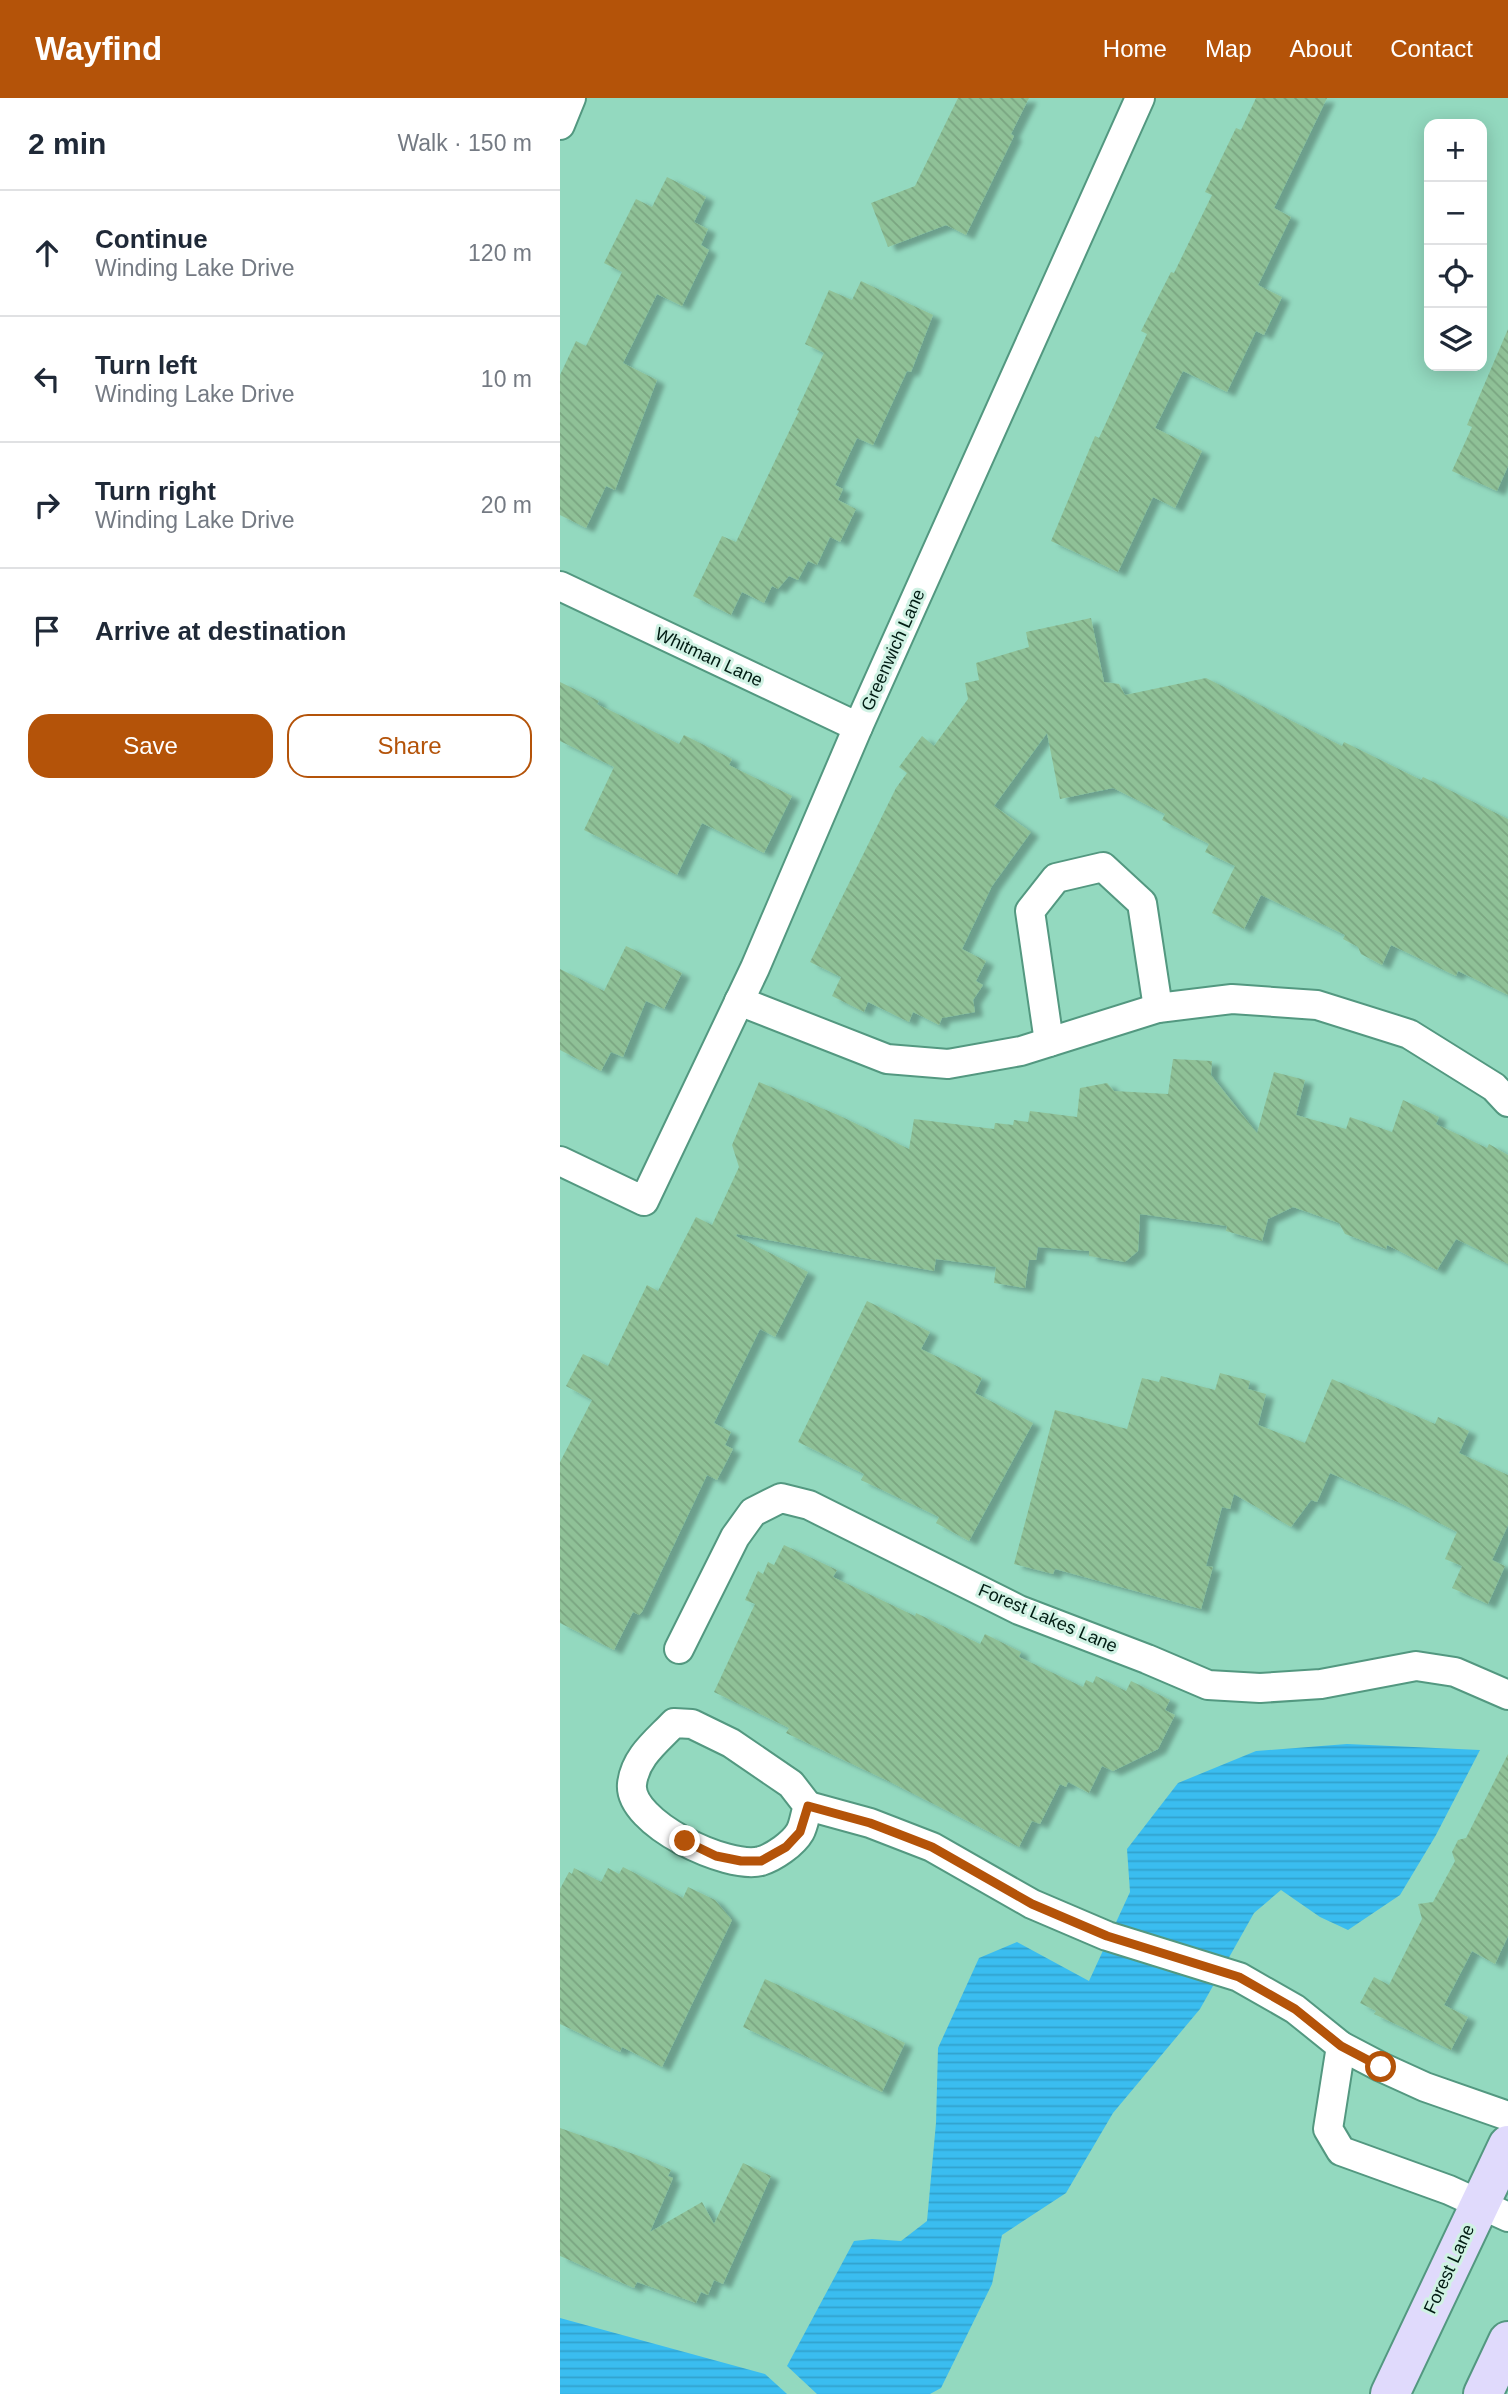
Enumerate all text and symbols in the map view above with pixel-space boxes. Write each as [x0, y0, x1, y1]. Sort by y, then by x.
text: Wayfind [35, 30, 162, 67]
text: Home [1103, 35, 1167, 62]
text: Map [1205, 35, 1252, 62]
text: About [1290, 35, 1352, 62]
text: Contact [1390, 35, 1473, 62]
map controls [1424, 119, 1487, 371]
button: + [1424, 119, 1487, 182]
text: 2 min [28, 127, 106, 160]
text: Walk · 150 m [397, 130, 532, 156]
button: − [1424, 182, 1487, 245]
text: Continue [95, 224, 208, 254]
icon: ahead [28, 234, 66, 272]
text: 120 m [468, 240, 532, 266]
button: locate [1424, 245, 1487, 308]
text: Winding Lake Drive [95, 255, 294, 281]
button: layers [1424, 308, 1487, 371]
text: Turn left [95, 350, 197, 380]
icon: left [28, 360, 66, 398]
text: 10 m [481, 366, 532, 392]
text: Winding Lake Drive [95, 381, 294, 407]
text: Turn right [95, 476, 216, 506]
icon: right [28, 486, 66, 524]
text: 20 m [481, 492, 532, 518]
text: Winding Lake Drive [95, 507, 294, 533]
street label: Greenwich Lane [857, 586, 929, 714]
icon: arrive [28, 612, 66, 650]
text: Arrive at destination [95, 616, 346, 646]
street label: Whitman Lane [652, 623, 766, 691]
button: Save [28, 714, 273, 778]
button: Share [287, 714, 532, 778]
street label: Forest Lakes Lane [975, 1580, 1121, 1656]
route end [669, 1825, 700, 1856]
route start [1365, 2051, 1396, 2082]
street label: Forest Lane [1420, 2221, 1478, 2317]

